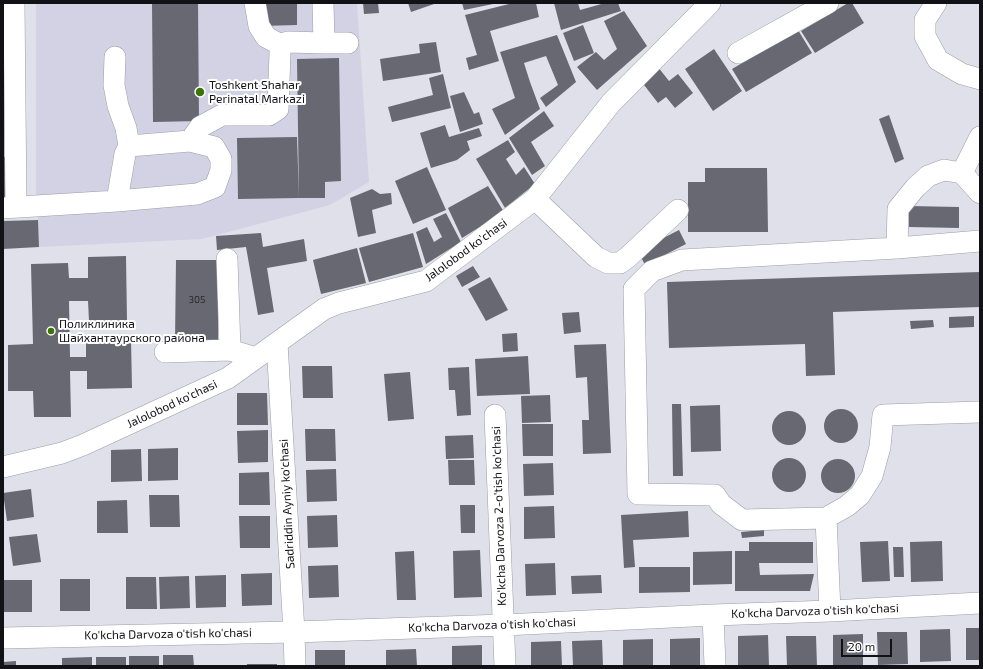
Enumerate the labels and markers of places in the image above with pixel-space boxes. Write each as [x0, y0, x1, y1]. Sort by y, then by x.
place label: Toshkent Shahar Perinatal Markazi [209, 78, 305, 106]
marker: Toshkent Shahar Perinatal Markazi [194, 86, 206, 98]
place label: Поликлиника Шайхантаурского района [59, 317, 205, 345]
marker: Поликлиника Шайхантаурского района [46, 326, 56, 336]

